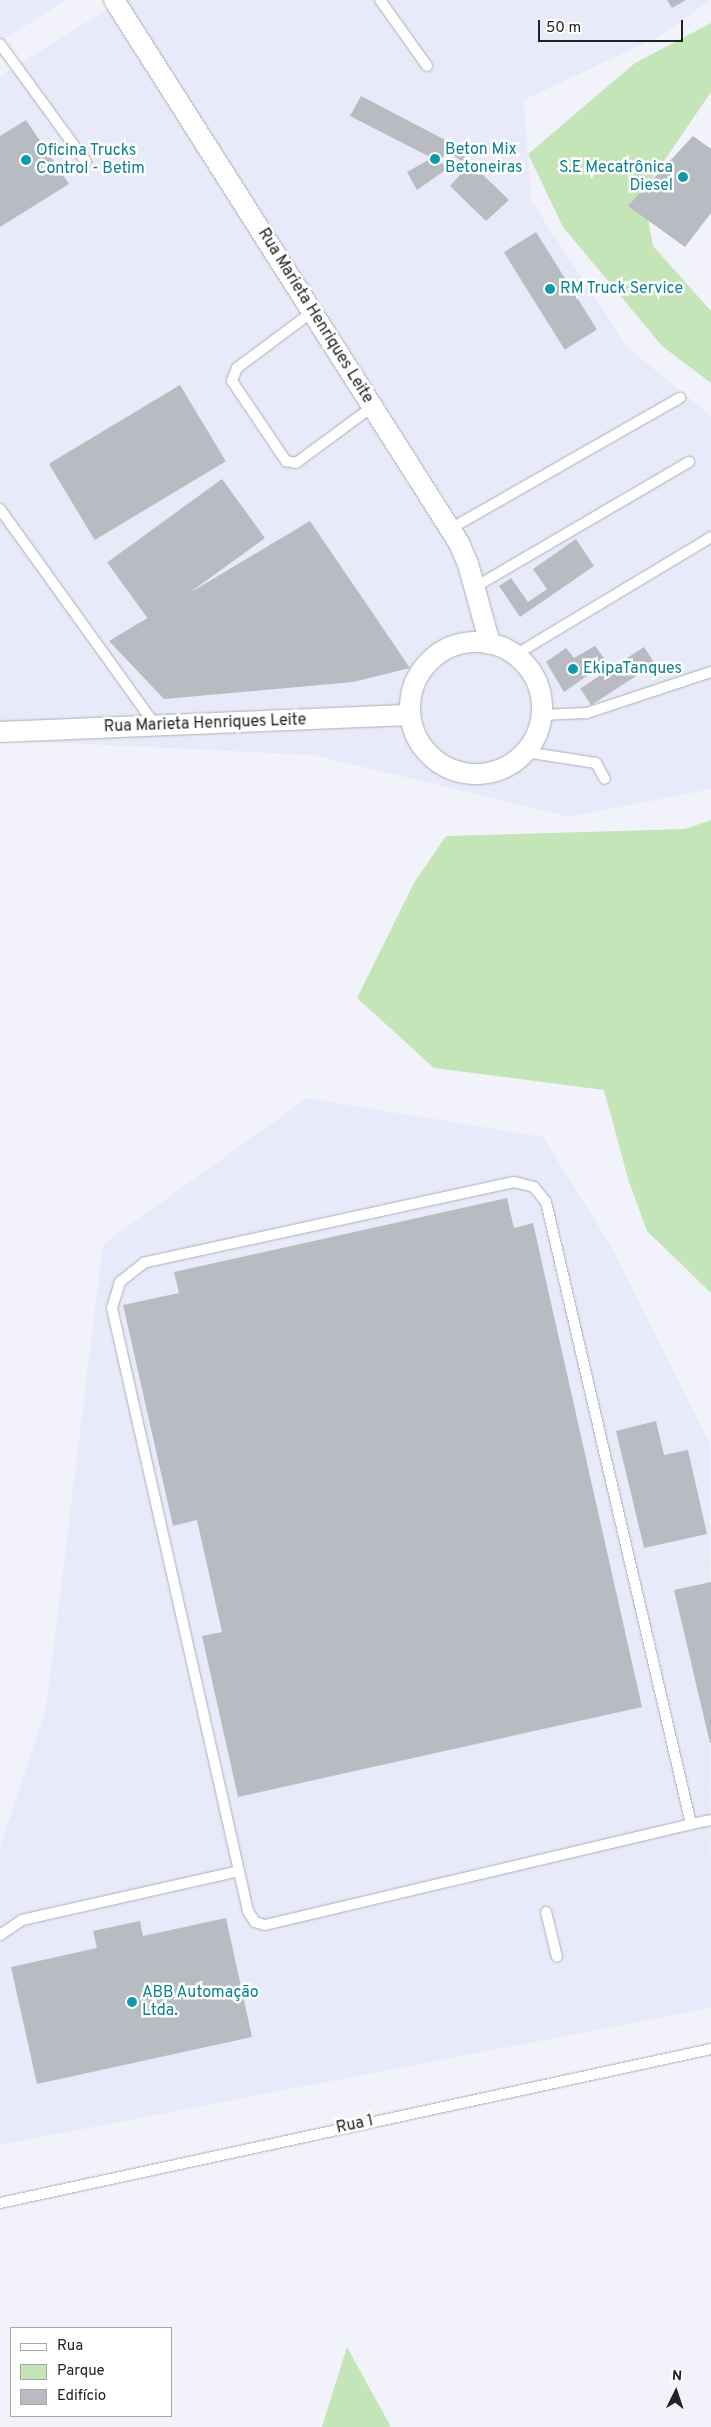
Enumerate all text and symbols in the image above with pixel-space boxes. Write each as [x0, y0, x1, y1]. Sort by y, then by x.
scale bar [541, 10, 686, 42]
text: 50 m [546, 19, 581, 38]
place label: Beton Mix Betoneiras [445, 140, 523, 178]
place label: Oficina Trucks Control - Betim [36, 141, 145, 179]
marker: Beton Mix Betoneiras [429, 153, 441, 165]
marker: Oficina Trucks Control - Betim [20, 154, 32, 166]
place label: S.E Mecatrônica Diesel [559, 158, 673, 196]
marker: S.E Mecatrônica Diesel [677, 171, 689, 183]
street label: Rua Marieta Henriques Leite [253, 225, 377, 407]
place label: RM Truck Service [560, 279, 684, 299]
marker: RM Truck Service [544, 283, 556, 295]
place label: EkipaTanques [583, 659, 682, 679]
marker: EkipaTanques [567, 663, 579, 675]
street label: Rua Marieta Henriques Leite [103, 711, 307, 737]
place label: ABB Automação Ltda. [142, 1983, 259, 2021]
marker: ABB Automação Ltda. [126, 1996, 138, 2008]
street label: Rua 1 [335, 2112, 375, 2138]
legend [10, 2327, 172, 2417]
text: Rua [57, 2337, 83, 2356]
text: Parque [57, 2362, 105, 2381]
north arrow [651, 2367, 701, 2417]
text: N [671, 2368, 683, 2385]
text: Edifício [57, 2387, 106, 2406]

